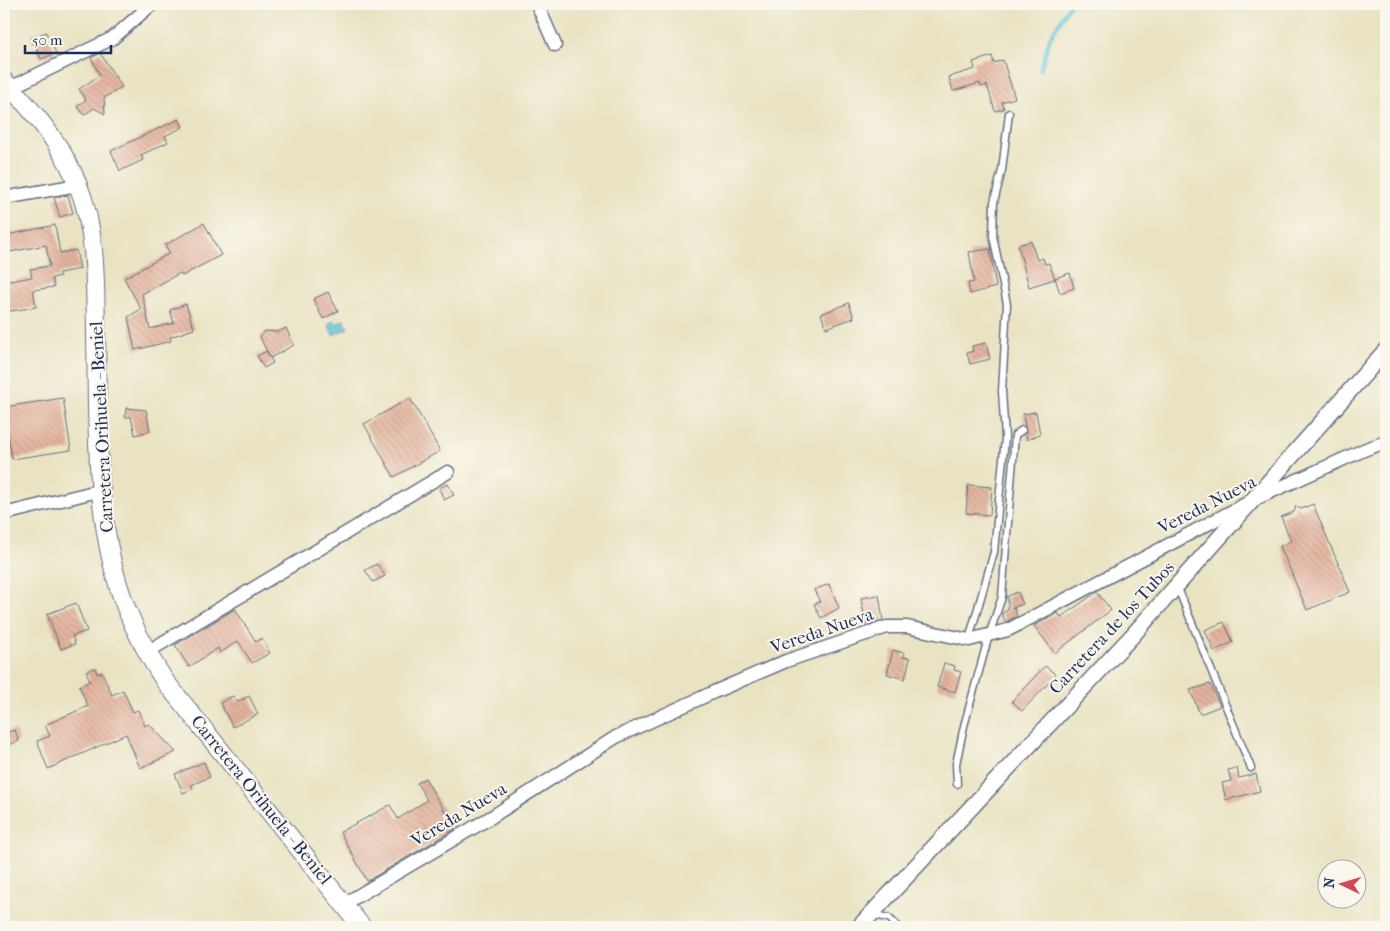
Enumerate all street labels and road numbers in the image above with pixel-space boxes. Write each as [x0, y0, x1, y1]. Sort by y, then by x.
street label: Carretera Orihuela - Beniel [86, 321, 118, 533]
street label: Vereda Nueva [1154, 471, 1260, 539]
street label: Carretera de los Tubos [1045, 557, 1179, 699]
street label: Vereda Nueva [767, 603, 877, 659]
street label: Carretera Orihuela - Beniel [186, 711, 336, 889]
street label: Vereda Nueva [407, 778, 511, 852]

